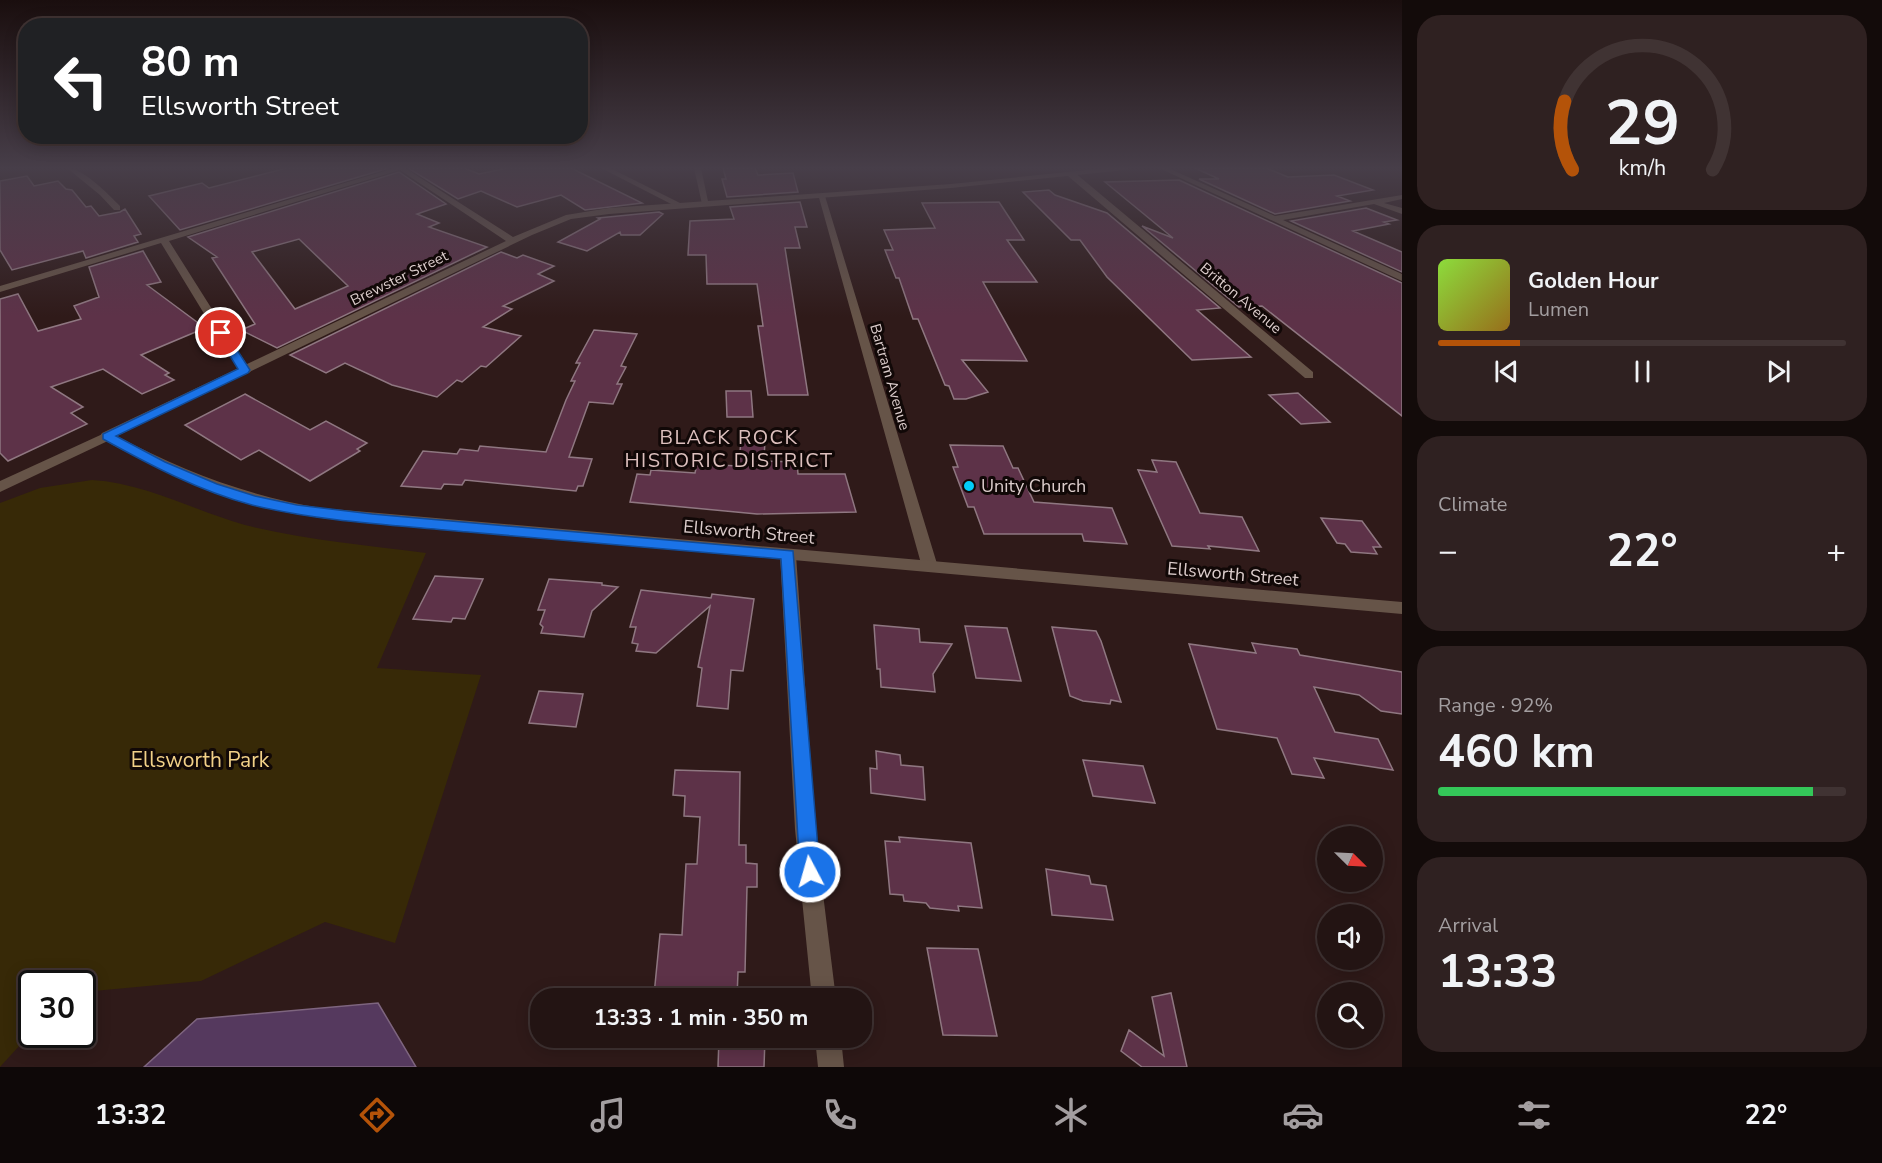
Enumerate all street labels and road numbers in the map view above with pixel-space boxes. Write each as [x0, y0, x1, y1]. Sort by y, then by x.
street label: Brewster Street [347, 245, 452, 310]
street label: Britton Avenue [1196, 258, 1286, 338]
street label: Bartram Avenue [865, 321, 915, 433]
street label: Ellsworth Street [682, 514, 816, 550]
street label: Ellsworth Street [1166, 556, 1300, 592]

